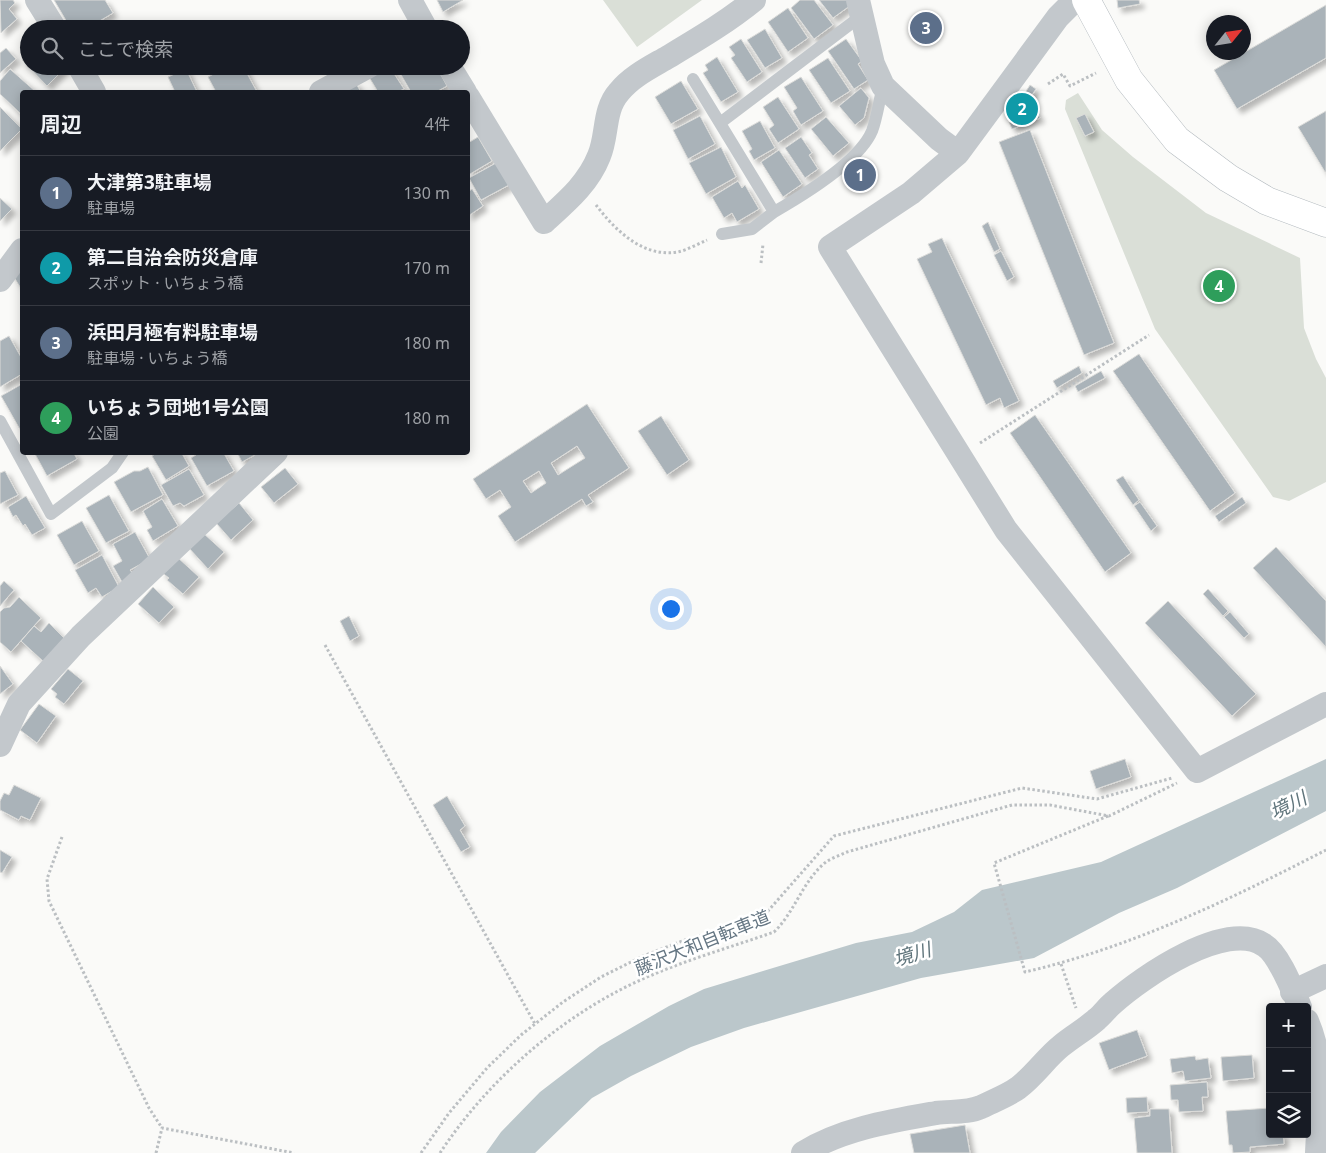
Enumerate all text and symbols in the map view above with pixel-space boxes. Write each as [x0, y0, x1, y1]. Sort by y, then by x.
pin: 3 [910, 9, 942, 47]
north arrow [1206, 15, 1251, 60]
search box [20, 20, 470, 75]
icon: search [38, 34, 66, 62]
text: ここで検索 [78, 36, 173, 62]
pin: 2 [1006, 90, 1038, 128]
text: 周辺 [40, 110, 82, 138]
text: 4件 [425, 113, 450, 135]
pin: 1 [844, 156, 876, 194]
text: 大津第3駐車場 [87, 169, 212, 195]
text: 1 [51, 182, 61, 204]
text: 130 m [403, 182, 450, 204]
text: 駐車場 [87, 197, 135, 219]
text: 第二自治会防災倉庫 [87, 244, 258, 270]
text: 2 [51, 257, 61, 279]
text: 170 m [403, 257, 450, 279]
pin: 4 [1203, 267, 1235, 305]
text: スポット · いちょう橋 [87, 272, 244, 294]
text: 浜田月極有料駐車場 [87, 319, 258, 345]
text: 3 [51, 332, 61, 354]
text: 180 m [403, 332, 450, 354]
text: 駐車場 · いちょう橋 [87, 347, 228, 369]
text: いちょう団地1号公園 [87, 394, 269, 420]
text: 4 [51, 407, 61, 429]
text: 180 m [403, 407, 450, 429]
text: 公園 [87, 422, 119, 444]
your location [658, 596, 684, 622]
water label: 境川 [1265, 784, 1313, 825]
street label: 藤沢大和自転車道 [631, 904, 773, 980]
water label: 境川 [890, 935, 936, 972]
map controls [1266, 1003, 1311, 1138]
button: + [1266, 1003, 1311, 1048]
button: − [1266, 1048, 1311, 1093]
button: layers [1266, 1093, 1311, 1138]

